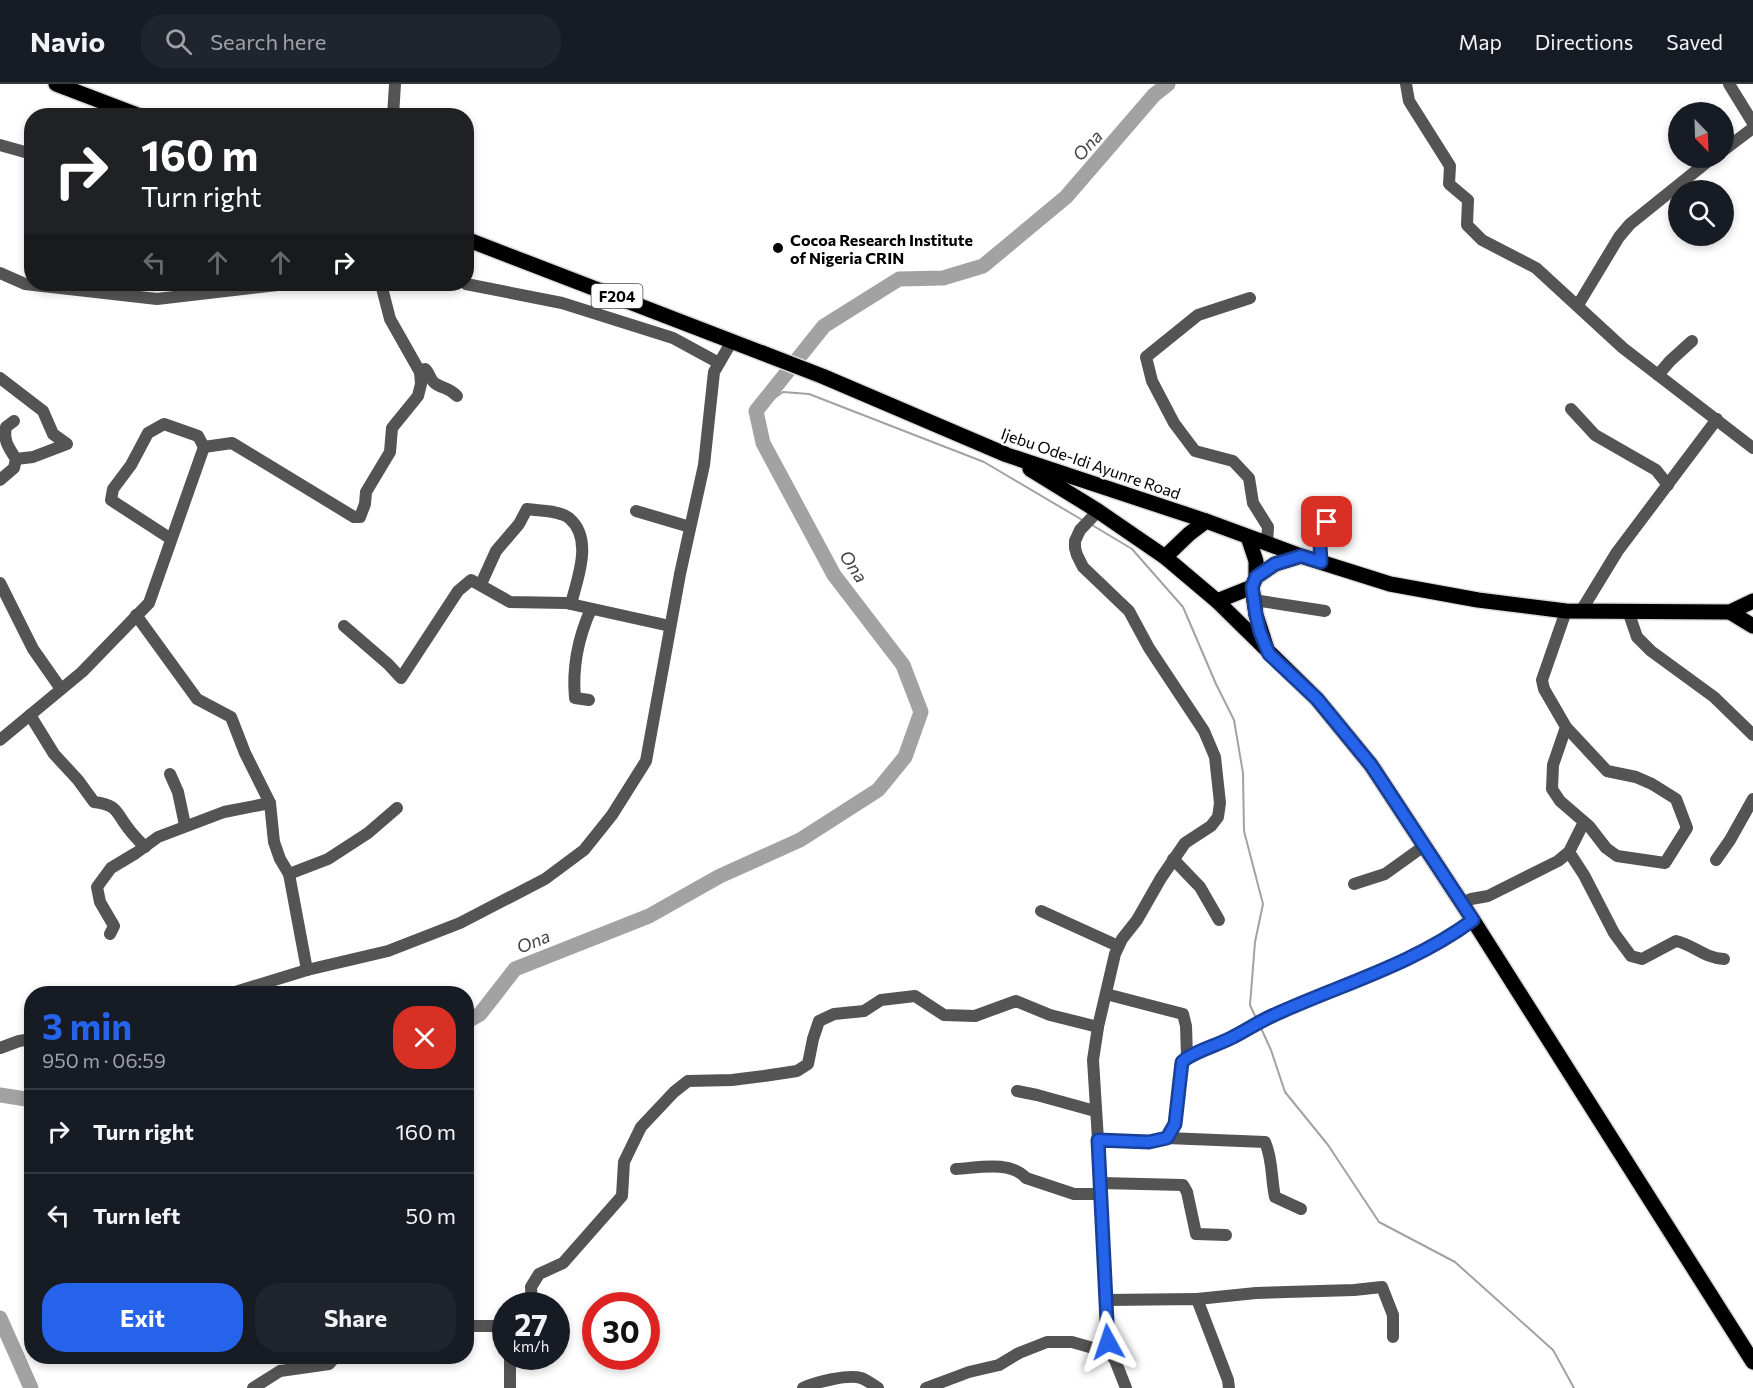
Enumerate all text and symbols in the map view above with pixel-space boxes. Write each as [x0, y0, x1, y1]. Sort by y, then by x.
search box [141, 14, 561, 68]
text: Navio [30, 24, 105, 58]
icon: search [162, 25, 195, 58]
text: Search here [210, 28, 326, 55]
text: Map [1459, 29, 1502, 54]
text: Directions [1535, 29, 1633, 54]
text: Saved [1666, 29, 1723, 54]
north arrow [1668, 102, 1734, 168]
map controls [1668, 102, 1734, 246]
water label: Ona [1067, 125, 1107, 165]
text: 160 m [141, 128, 259, 180]
icon: right [42, 132, 120, 210]
text: Turn right [141, 180, 261, 213]
button: search [1668, 180, 1734, 246]
place label: Cocoa Research Institute of Nigeria CRIN [790, 230, 973, 267]
marker: Cocoa Research Institute of Nigeria CRIN [771, 241, 785, 255]
icon: left [138, 246, 171, 279]
icon: ahead [201, 246, 234, 279]
icon: ahead [264, 246, 297, 279]
icon: right [327, 246, 360, 279]
road number: F204 [592, 284, 642, 308]
street label: Ijebu Ode-Idi Ayunre Road [999, 423, 1183, 503]
pin [1301, 496, 1352, 547]
icon: arrive [1310, 505, 1343, 538]
water label: Ona [835, 546, 873, 586]
water label: Ona [513, 924, 553, 958]
text: 3 min [42, 1003, 132, 1047]
button: close [393, 1006, 456, 1069]
text: 950 m · 06:59 [42, 1048, 166, 1072]
icon: right [42, 1115, 75, 1148]
text: Turn right [93, 1118, 194, 1145]
text: 160 m [395, 1118, 456, 1145]
icon: left [42, 1199, 75, 1232]
text: Turn left [93, 1202, 180, 1229]
text: 50 m [406, 1202, 456, 1229]
button: Exit [42, 1283, 243, 1352]
button: Share [255, 1283, 456, 1352]
speed limit sign: 30 [582, 1292, 660, 1370]
text: 27 [514, 1305, 548, 1342]
position arrow [1076, 1310, 1140, 1374]
text: km/h [513, 1337, 549, 1355]

